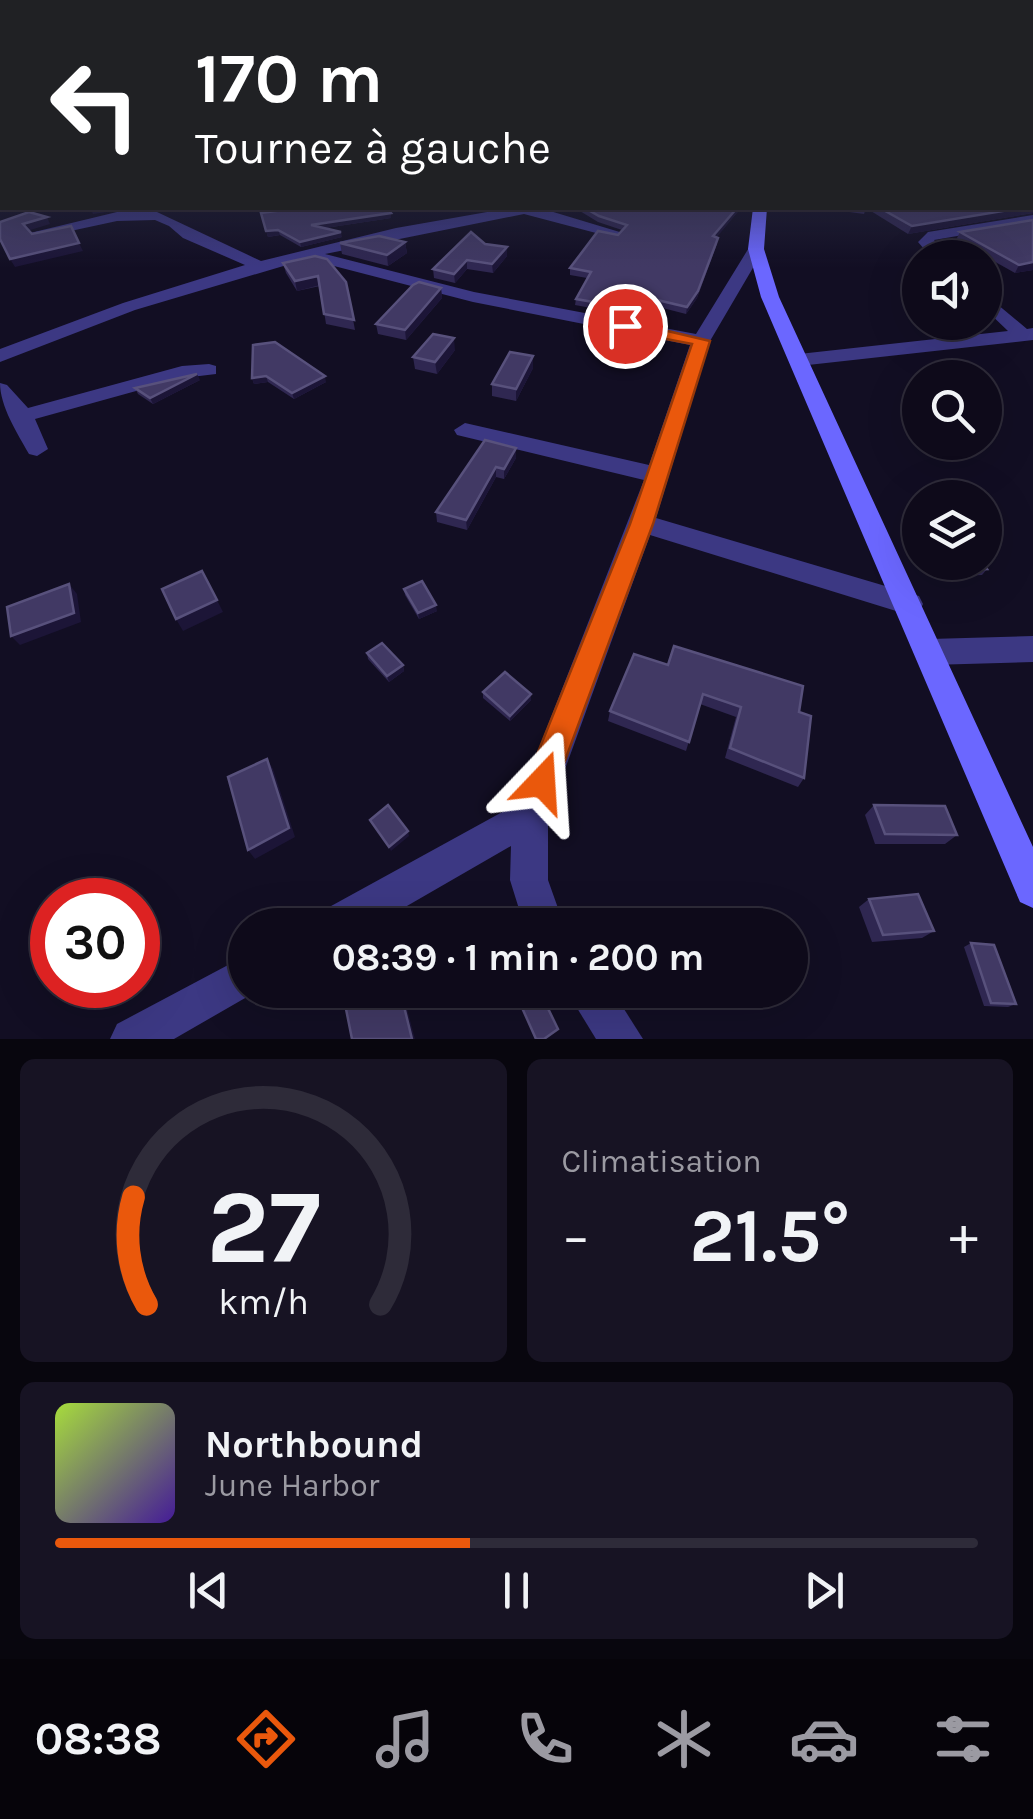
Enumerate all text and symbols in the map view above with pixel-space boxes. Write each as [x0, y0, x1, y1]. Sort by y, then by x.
text: 170 m [195, 38, 383, 120]
icon: left [30, 40, 160, 170]
text: Tournez à gauche [195, 122, 551, 174]
map controls [902, 240, 1002, 580]
button: sound [902, 240, 1002, 340]
pin [583, 284, 668, 369]
icon: arrive [598, 299, 653, 354]
button: search [902, 360, 1002, 460]
button: layers [902, 480, 1002, 580]
position arrow [490, 730, 594, 834]
speed limit sign: 30 [30, 878, 160, 1008]
text: 08:39 · 1 min · 200 m [332, 935, 704, 980]
text: Climatisation [562, 1143, 762, 1180]
text: 27 [206, 1167, 321, 1288]
text: 21.5° [689, 1192, 850, 1280]
text: − [562, 1204, 590, 1268]
text: + [949, 1204, 978, 1268]
text: km/h [218, 1281, 309, 1323]
text: Northbound [205, 1422, 423, 1467]
text: June Harbor [205, 1467, 379, 1504]
icon: previous [181, 1563, 236, 1618]
icon: pause [489, 1563, 544, 1618]
icon: next [797, 1563, 852, 1618]
icon: directions [231, 1704, 301, 1774]
icon: music [370, 1704, 440, 1774]
icon: phone [510, 1704, 580, 1774]
icon: climate [649, 1704, 719, 1774]
icon: car [789, 1704, 859, 1774]
icon: filters [928, 1704, 998, 1774]
text: 08:38 [35, 1713, 161, 1765]

